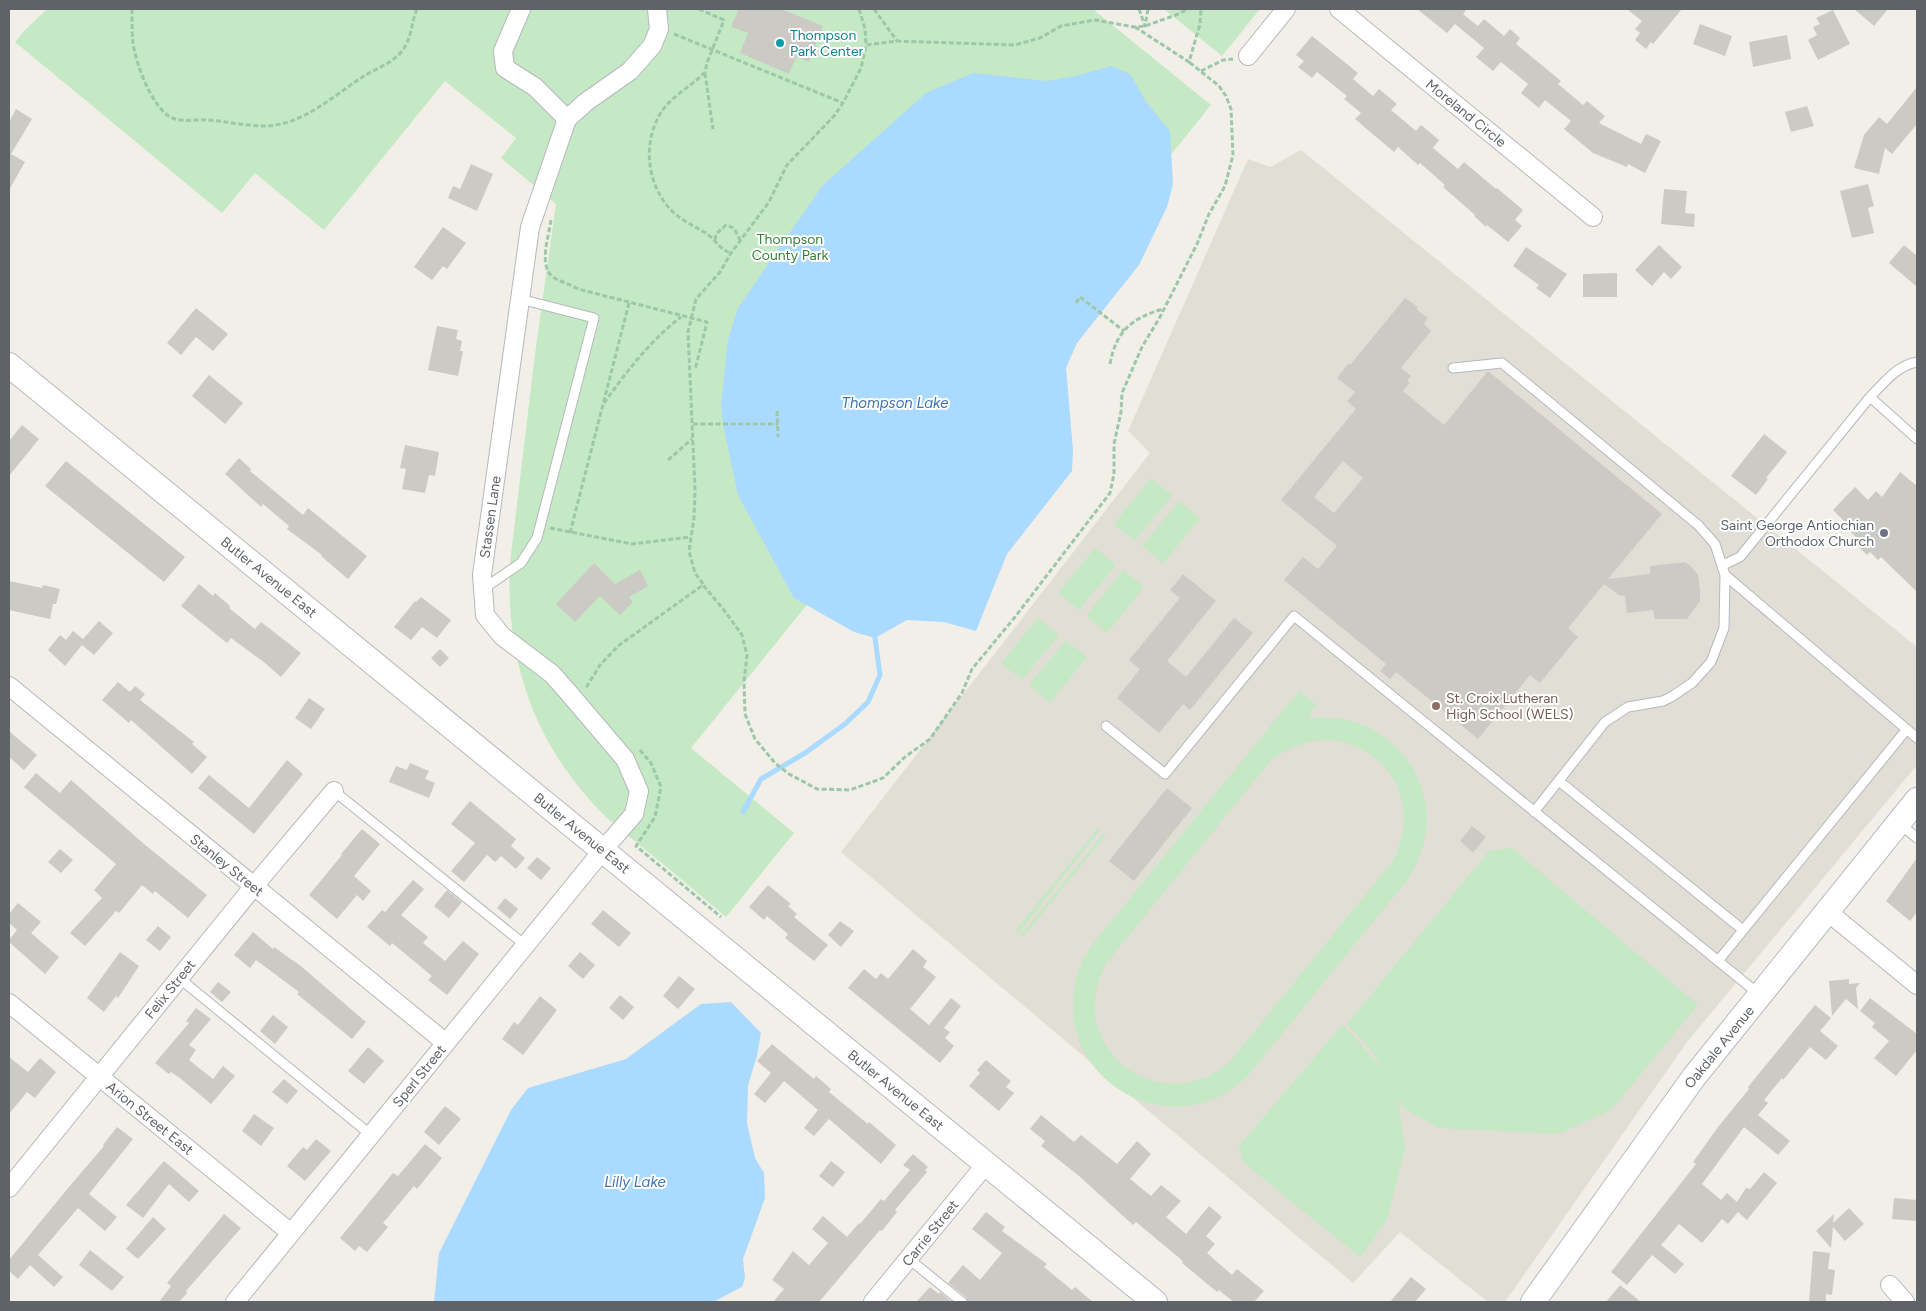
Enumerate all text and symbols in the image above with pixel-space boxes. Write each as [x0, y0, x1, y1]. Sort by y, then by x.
place label: Thompson Park Center [790, 27, 864, 60]
marker: Thompson Park Center [774, 37, 786, 49]
street label: Moreland Circle [1422, 76, 1510, 151]
park label: Thompson County Park [752, 231, 828, 264]
water label: Thompson Lake [842, 394, 948, 412]
street label: Stassen Lane [476, 475, 505, 559]
place label: Saint George Antiochian Orthodox Church [1720, 517, 1874, 550]
marker: Saint George Antiochian Orthodox Church [1878, 527, 1890, 539]
street label: Butler Avenue East [217, 533, 320, 621]
place label: St. Croix Lutheran High School (WELS) [1446, 690, 1574, 723]
marker: St. Croix Lutheran High School (WELS) [1430, 700, 1442, 712]
street label: Butler Avenue East [530, 789, 633, 877]
street label: Stanley Street [187, 831, 267, 900]
street label: Felix Street [142, 956, 199, 1022]
street label: Oakdale Avenue [1681, 1002, 1758, 1092]
street label: Sperl Street [389, 1042, 450, 1111]
street label: Butler Avenue East [844, 1046, 947, 1134]
street label: Arion Street East [103, 1078, 197, 1159]
water label: Lilly Lake [604, 1173, 666, 1191]
street label: Carrie Street [899, 1197, 962, 1270]

